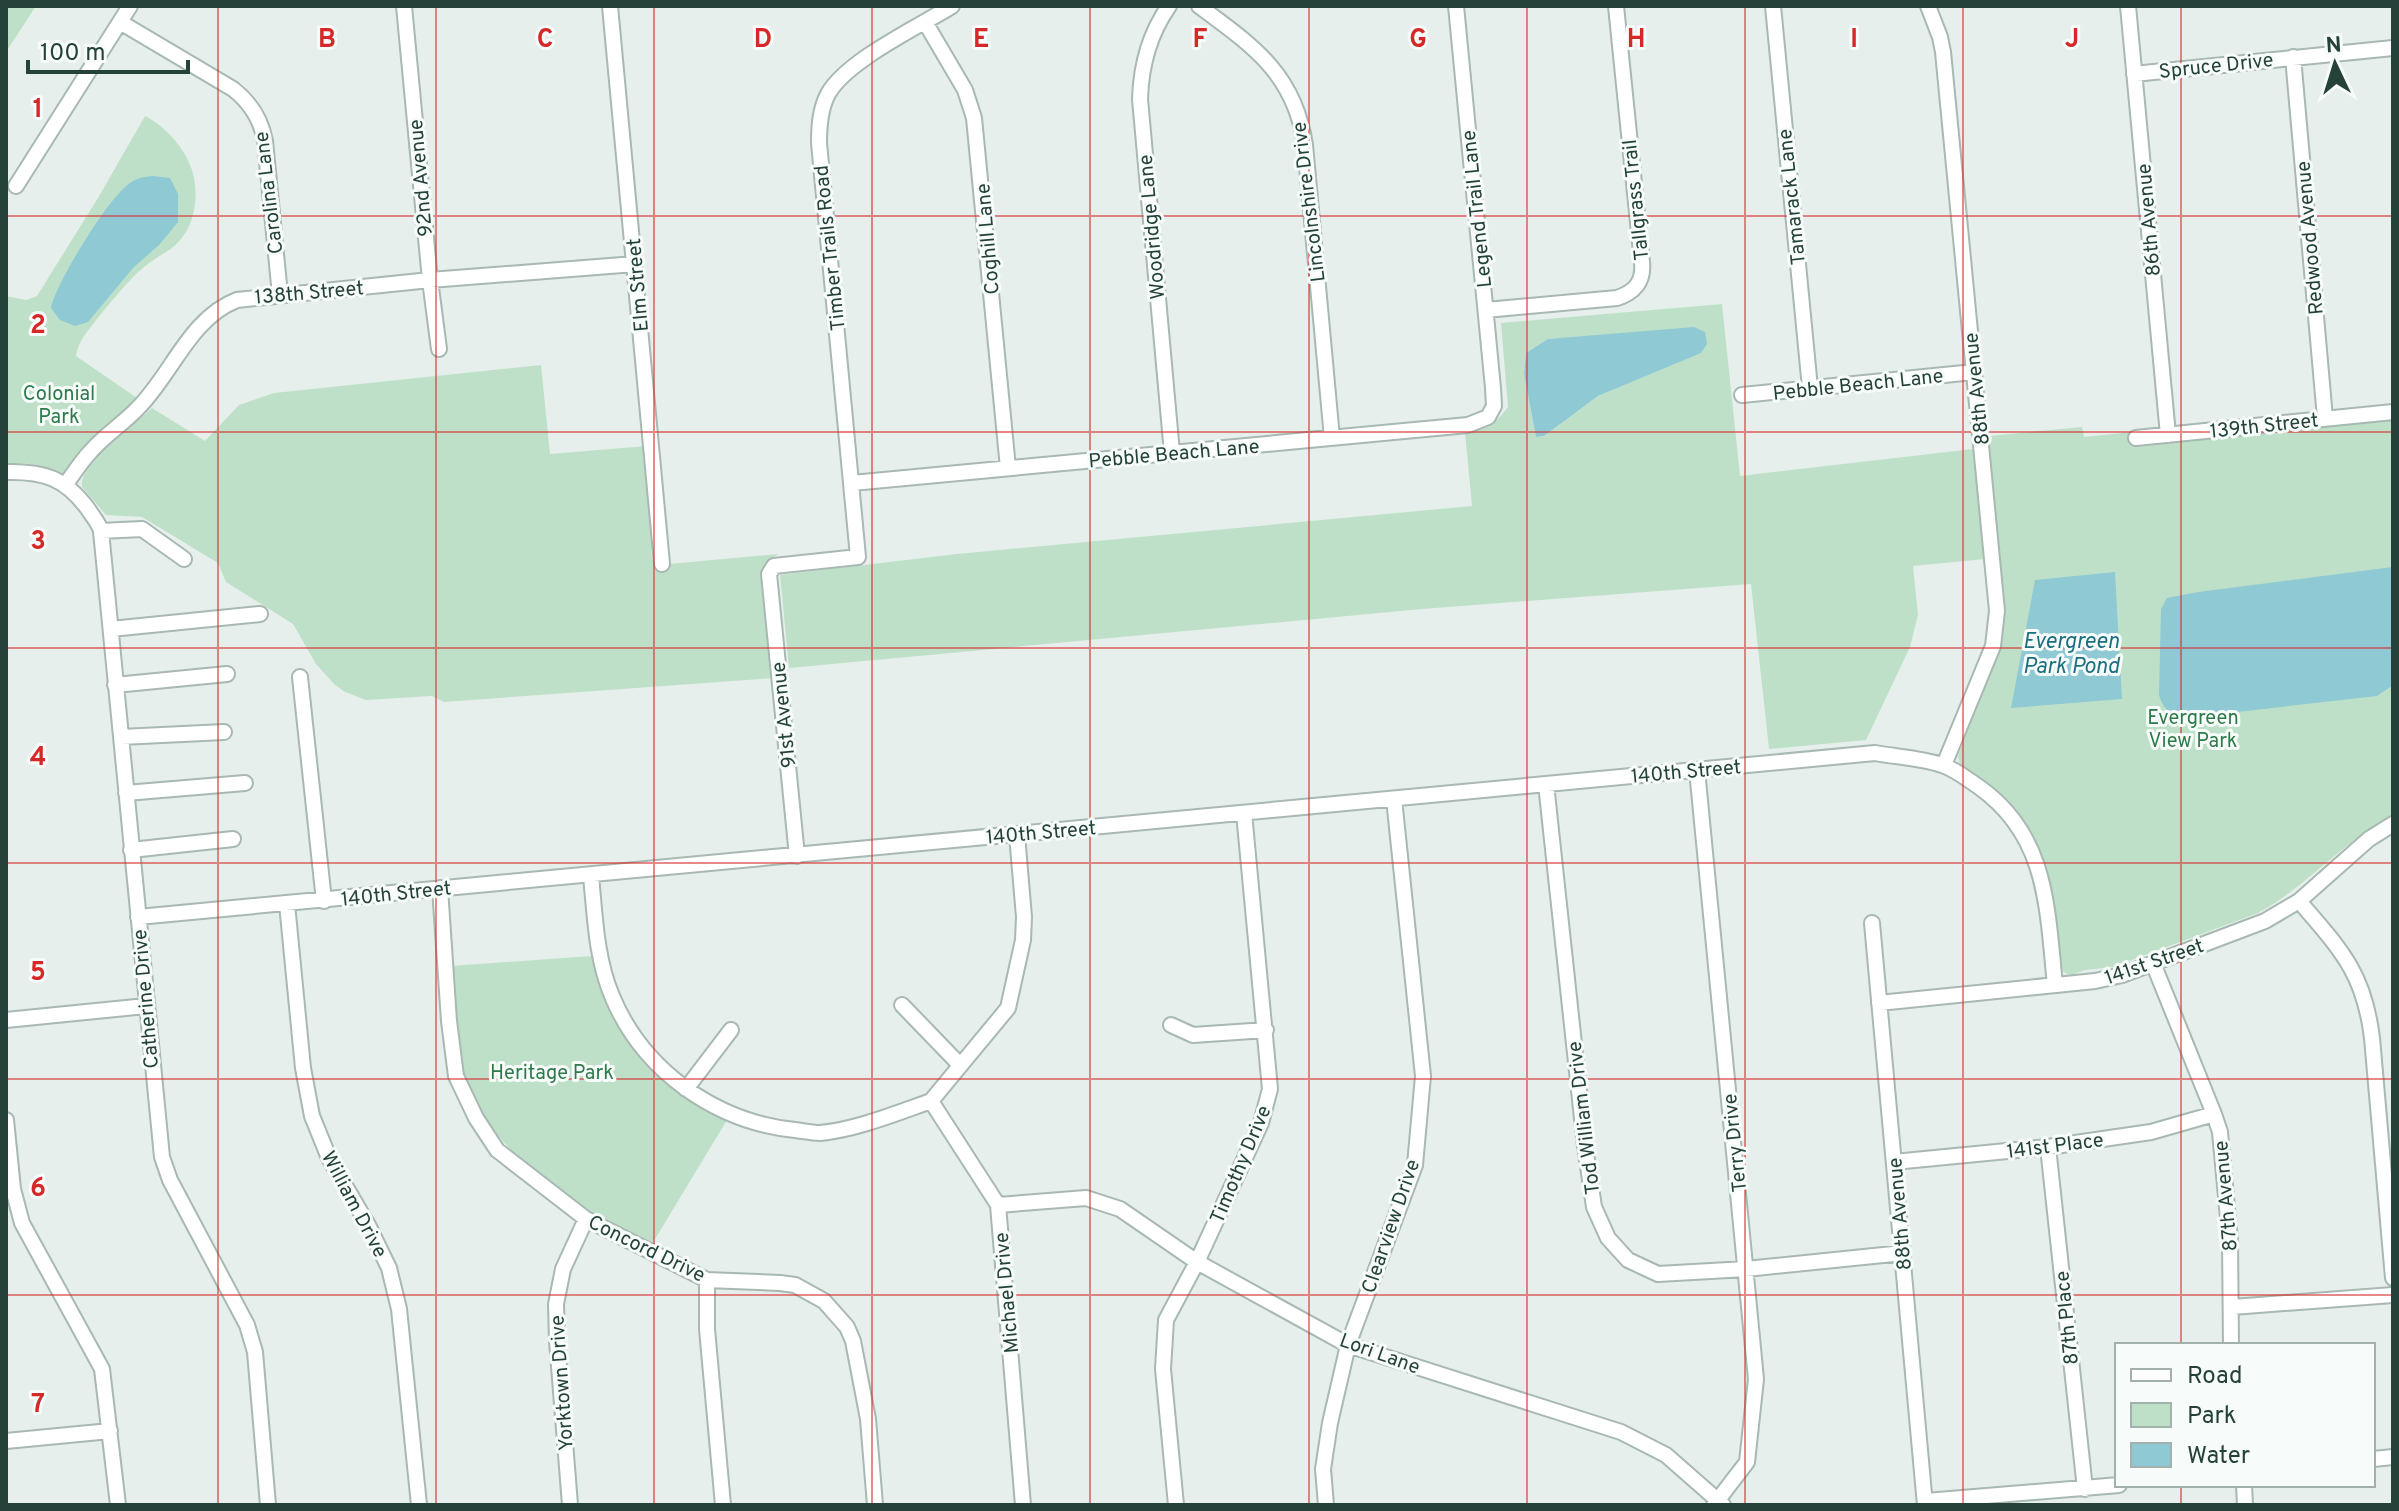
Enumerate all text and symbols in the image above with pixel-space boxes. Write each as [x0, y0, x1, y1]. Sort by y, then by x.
scale bar [28, 24, 188, 74]
text: B [318, 24, 336, 57]
text: C [537, 24, 553, 57]
text: D [754, 24, 772, 57]
text: E [973, 24, 989, 57]
text: F [1193, 24, 1208, 57]
text: G [1409, 24, 1427, 57]
text: H [1627, 24, 1645, 57]
text: I [1850, 24, 1858, 57]
text: J [2065, 24, 2079, 57]
north arrow [2295, 24, 2375, 104]
text: N [2325, 33, 2343, 61]
text: 100 m [40, 39, 106, 69]
street label: Spruce Drive [2158, 48, 2275, 86]
text: 1 [33, 94, 43, 127]
street label: 92nd Avenue [404, 118, 440, 238]
street label: Lincolnshire Drive [1287, 120, 1333, 283]
street label: Tamarack Lane [1773, 127, 1813, 266]
street label: Legend Trail Lane [1457, 129, 1499, 289]
street label: Carolina Lane [250, 130, 290, 256]
street label: Tallgrass Trail [1618, 138, 1656, 262]
street label: Woodridge Lane [1134, 153, 1172, 300]
street label: Redwood Avenue [2291, 160, 2331, 316]
street label: 86th Avenue [2132, 162, 2168, 277]
street label: Timber Trails Road [809, 164, 853, 332]
street label: Coghill Lane [971, 182, 1007, 296]
street label: Elm Street [622, 237, 656, 333]
street label: 138th Street [253, 276, 365, 312]
text: 2 [30, 310, 46, 343]
street label: 88th Avenue [1959, 331, 1997, 446]
street label: Pebble Beach Lane [1772, 364, 1945, 408]
park label: Colonial Park [23, 382, 95, 431]
street label: 139th Street [2209, 408, 2320, 446]
street label: Pebble Beach Lane [1088, 435, 1261, 475]
text: 3 [30, 526, 46, 559]
water label: Evergreen Park Pond [2023, 629, 2121, 681]
street label: 91st Avenue [766, 660, 803, 769]
park label: Evergreen View Park [2147, 706, 2239, 755]
text: 4 [30, 742, 46, 775]
street label: 140th Street [1630, 755, 1742, 791]
street label: 140th Street [985, 816, 1097, 852]
street label: 140th Street [340, 876, 453, 914]
street label: Catherine Drive [128, 928, 166, 1070]
street label: 141st Street [2102, 934, 2208, 992]
text: 5 [30, 957, 46, 990]
street label: Tod William Drive [1563, 1040, 1607, 1196]
park label: Heritage Park [490, 1061, 614, 1087]
street label: Terry Drive [1718, 1092, 1754, 1193]
street label: Timothy Drive [1205, 1102, 1278, 1228]
street label: 141st Place [2005, 1128, 2105, 1166]
street label: 87th Avenue [2209, 1139, 2245, 1252]
street label: William Drive [314, 1147, 392, 1263]
street label: Clearview Drive [1357, 1156, 1427, 1297]
street label: 88th Avenue [1883, 1156, 1919, 1271]
text: 6 [30, 1173, 46, 1206]
street label: Concord Drive [583, 1210, 709, 1289]
street label: Michael Drive [990, 1231, 1026, 1354]
street label: 87th Place [2050, 1269, 2086, 1366]
street label: Yorktown Drive [545, 1314, 581, 1452]
street label: Lori Lane [1335, 1328, 1423, 1381]
legend [2115, 1343, 2375, 1487]
text: Road [2187, 1362, 2243, 1392]
text: 7 [31, 1389, 45, 1422]
text: Park [2187, 1402, 2237, 1432]
text: Water [2187, 1442, 2250, 1472]

